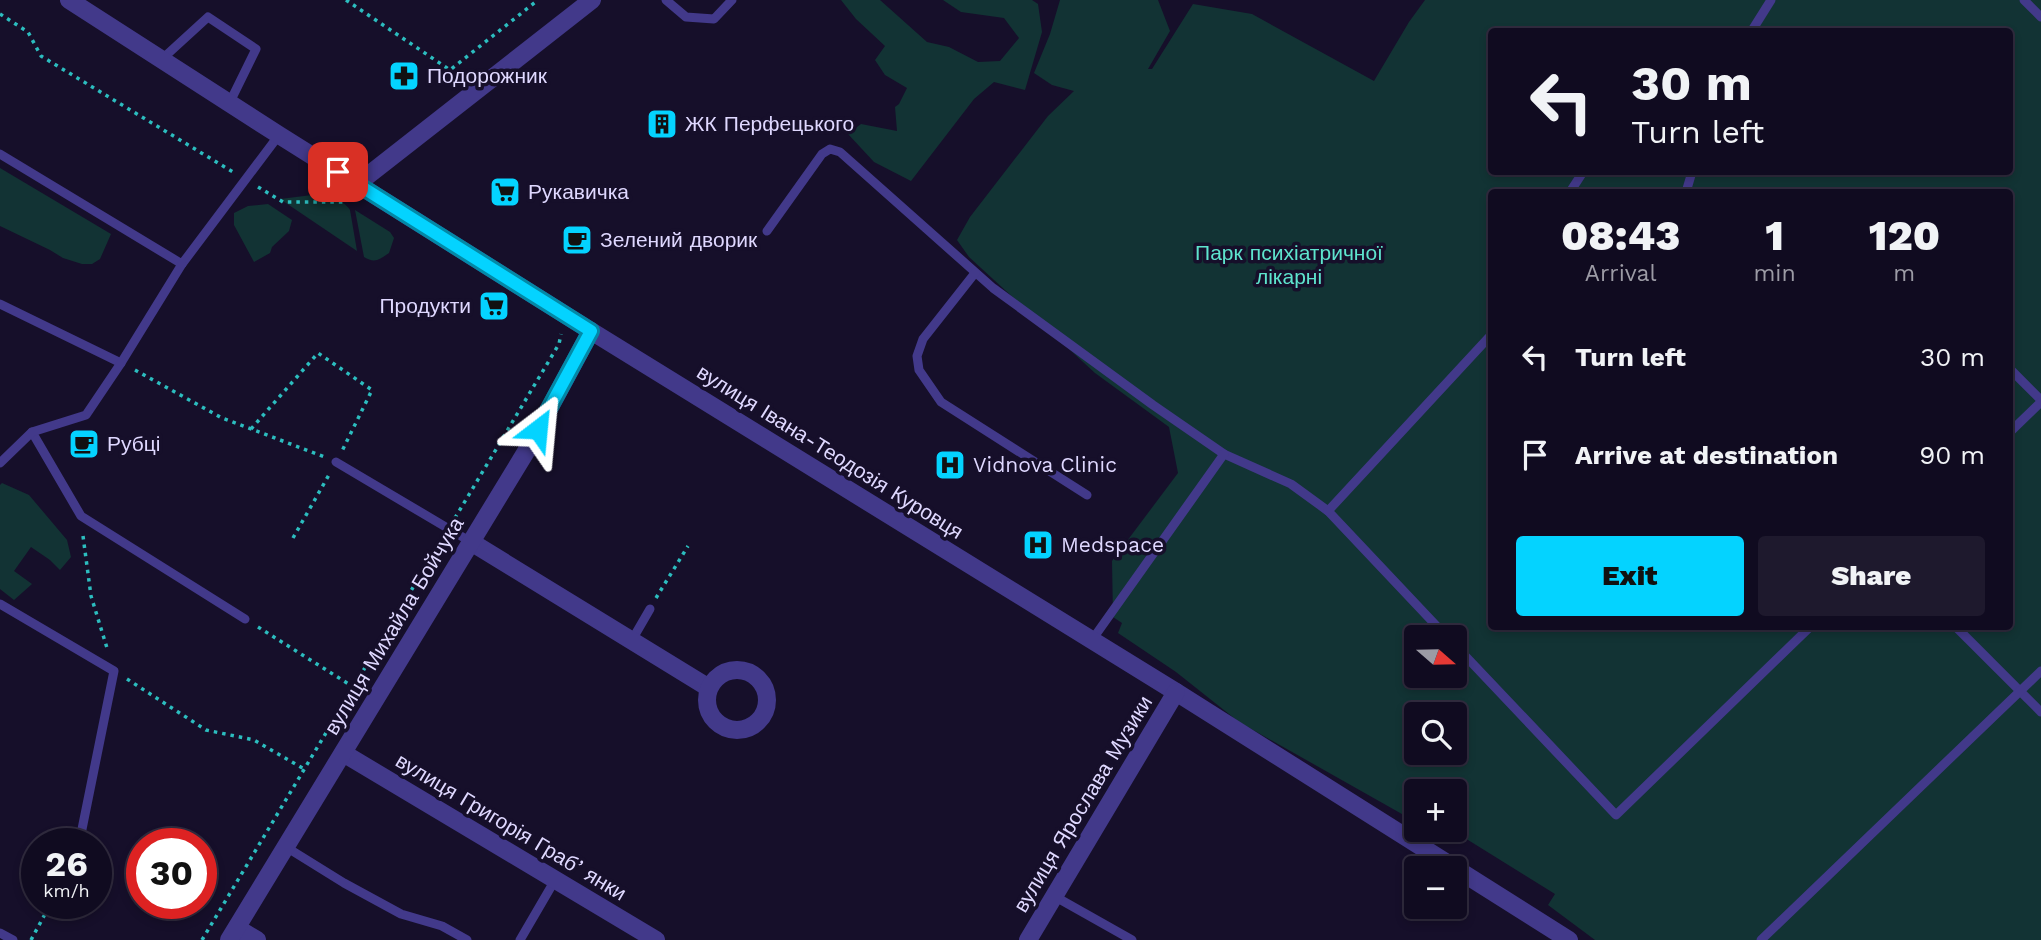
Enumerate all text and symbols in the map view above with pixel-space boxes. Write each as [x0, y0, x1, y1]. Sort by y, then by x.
text: 30 m [1631, 54, 1752, 112]
icon: left [1516, 56, 1607, 147]
pharmacy icon: Подорожник [387, 59, 421, 93]
place label: Подорожник [427, 63, 548, 88]
building icon: ЖК Перфецького [645, 107, 679, 141]
place label: ЖК Перфецького [685, 111, 854, 136]
text: Turn left [1631, 113, 1764, 151]
pin [308, 142, 368, 202]
icon: arrive [319, 153, 357, 191]
supermarket icon: Рукавичка [488, 175, 522, 209]
place label: Рукавичка [528, 179, 629, 204]
text: 08:43 [1561, 211, 1680, 260]
text: 1 [1765, 211, 1784, 260]
text: 120 [1869, 211, 1940, 260]
cafe icon: Зелений дворик [560, 223, 594, 257]
place label: Зелений дворик [600, 227, 758, 252]
park label: Парк психіатричної лікарні [1195, 240, 1383, 289]
text: Arrival [1585, 260, 1657, 287]
text: min [1753, 260, 1796, 287]
text: m [1893, 260, 1915, 287]
supermarket icon: Продукти [477, 289, 511, 323]
place label: Продукти [379, 293, 471, 318]
icon: left [1516, 338, 1554, 376]
text: Turn left [1575, 342, 1686, 372]
text: 30 m [1920, 342, 1985, 372]
street label: вулиця Івана-Теодозія Куровця [693, 359, 968, 544]
position arrow [501, 392, 575, 466]
cafe icon: Рубці [67, 427, 101, 461]
place label: Рубці [107, 431, 160, 456]
icon: arrive [1516, 436, 1554, 474]
text: Arrive at destination [1575, 440, 1838, 470]
text: 90 m [1919, 440, 1985, 470]
hospital icon: Vidnova Clinic [933, 448, 967, 482]
place label: Vidnova Clinic [973, 452, 1117, 477]
street label: вулиця Михайла Бойчука [319, 512, 469, 739]
hospital icon: Medspace [1021, 528, 1055, 562]
place label: Medspace [1061, 532, 1164, 557]
button: Exit [1516, 536, 1744, 616]
button: Share [1758, 536, 1985, 616]
north arrow [1404, 625, 1466, 688]
map controls [1404, 625, 1467, 919]
street label: вулиця Ярослава Музики [1008, 691, 1157, 917]
button: search [1404, 702, 1467, 765]
street label: вулиця Григорія Грабʼянки [391, 748, 631, 905]
button: + [1404, 779, 1467, 842]
speed limit sign: 30 [126, 828, 217, 919]
text: 26 [45, 843, 88, 885]
button: − [1404, 856, 1467, 919]
text: km/h [43, 880, 90, 901]

